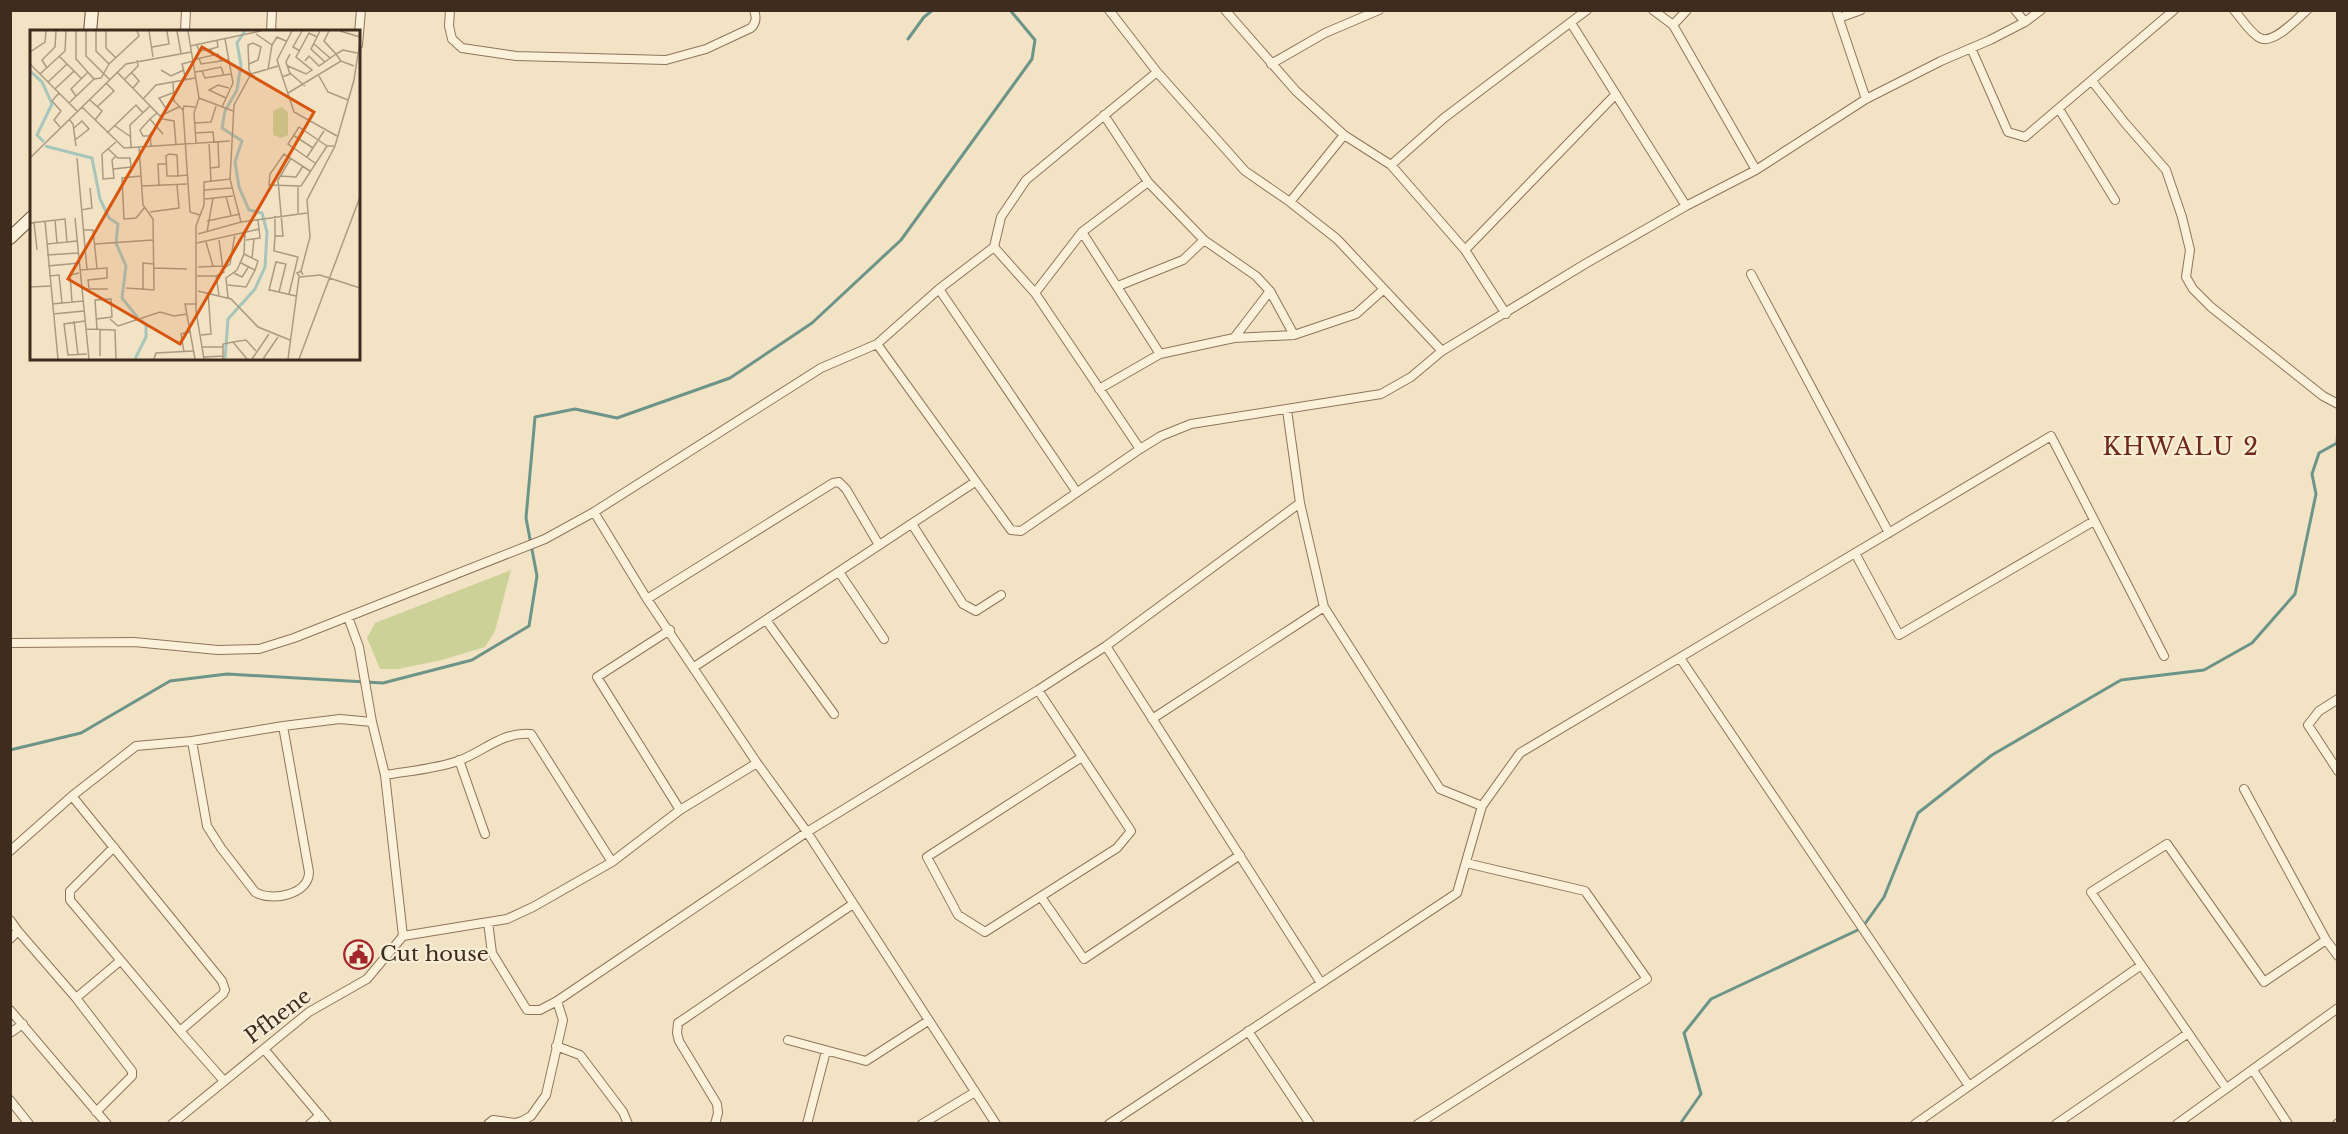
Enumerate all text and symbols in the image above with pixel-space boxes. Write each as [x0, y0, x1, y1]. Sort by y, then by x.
inset map [30, 30, 360, 360]
district label: KHWALU 2 [2102, 432, 2260, 461]
public building icon: Cut house [343, 938, 375, 970]
place label: Cut house [380, 941, 489, 967]
street label: Pfhene [240, 983, 316, 1049]

